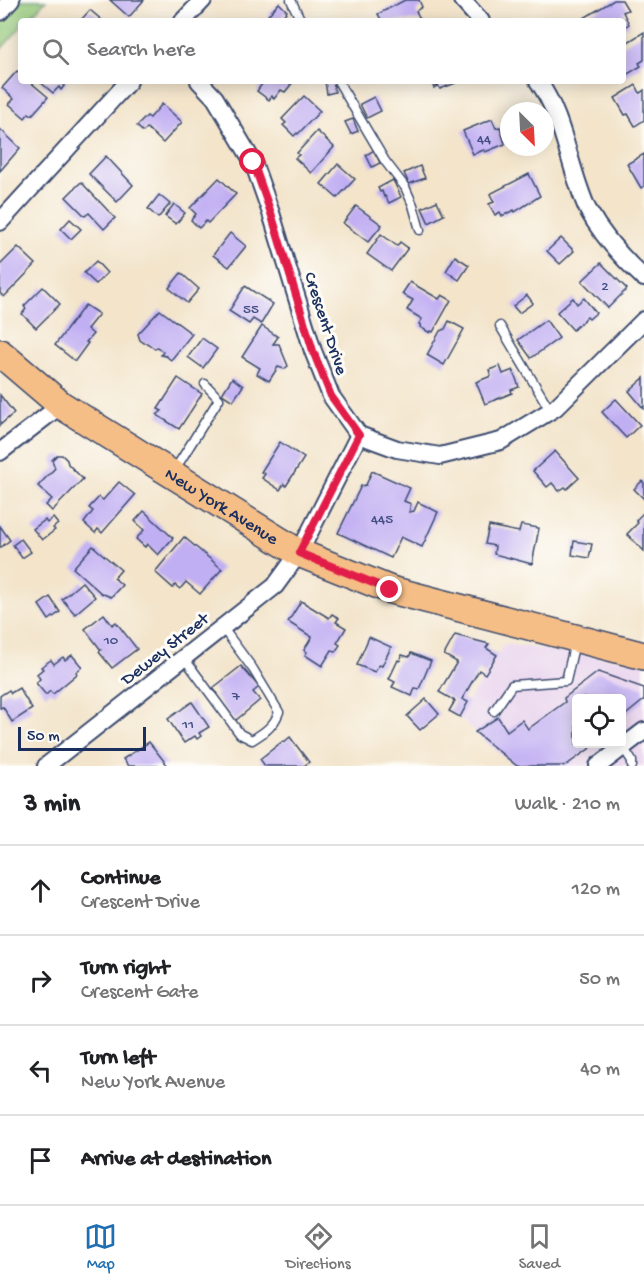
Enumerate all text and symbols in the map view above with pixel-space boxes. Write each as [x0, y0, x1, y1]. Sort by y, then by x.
search box [18, 18, 626, 84]
icon: search [39, 35, 72, 68]
text: Search here [87, 38, 195, 64]
north arrow [500, 102, 554, 156]
house number: 44 [477, 131, 491, 149]
route start [239, 148, 265, 174]
street label: Crescent Drive [298, 270, 351, 378]
house number: 2 [601, 278, 609, 296]
house number: 55 [243, 301, 259, 319]
street label: New York Avenue [160, 464, 282, 551]
house number: 445 [371, 511, 393, 529]
route end [376, 576, 402, 602]
street label: Dewey Street [117, 608, 215, 691]
house number: 10 [103, 632, 119, 650]
house number: 7 [231, 688, 241, 706]
map controls [572, 694, 626, 748]
button: locate [572, 694, 626, 748]
house number: 11 [181, 716, 194, 734]
scale bar [18, 724, 146, 752]
text: 50 m [27, 728, 60, 747]
text: 3 min [24, 790, 80, 821]
text: Walk · 210 m [515, 794, 620, 817]
text: Continue [81, 866, 161, 892]
icon: ahead [24, 874, 57, 907]
text: 120 m [572, 879, 620, 902]
text: Crescent Drive [81, 892, 200, 915]
text: Turn right [81, 956, 169, 982]
icon: right [24, 964, 57, 997]
text: 50 m [579, 969, 620, 992]
text: Crescent Gate [81, 982, 198, 1005]
text: Turn left [81, 1046, 155, 1072]
icon: left [24, 1054, 57, 1087]
text: 40 m [580, 1059, 620, 1082]
text: New York Avenue [81, 1072, 225, 1095]
icon: arrive [24, 1144, 57, 1177]
text: Arrive at destination [81, 1147, 271, 1173]
tab: Map [84, 1220, 117, 1275]
tab: Directions [285, 1220, 351, 1275]
tab: Saved [519, 1220, 560, 1275]

